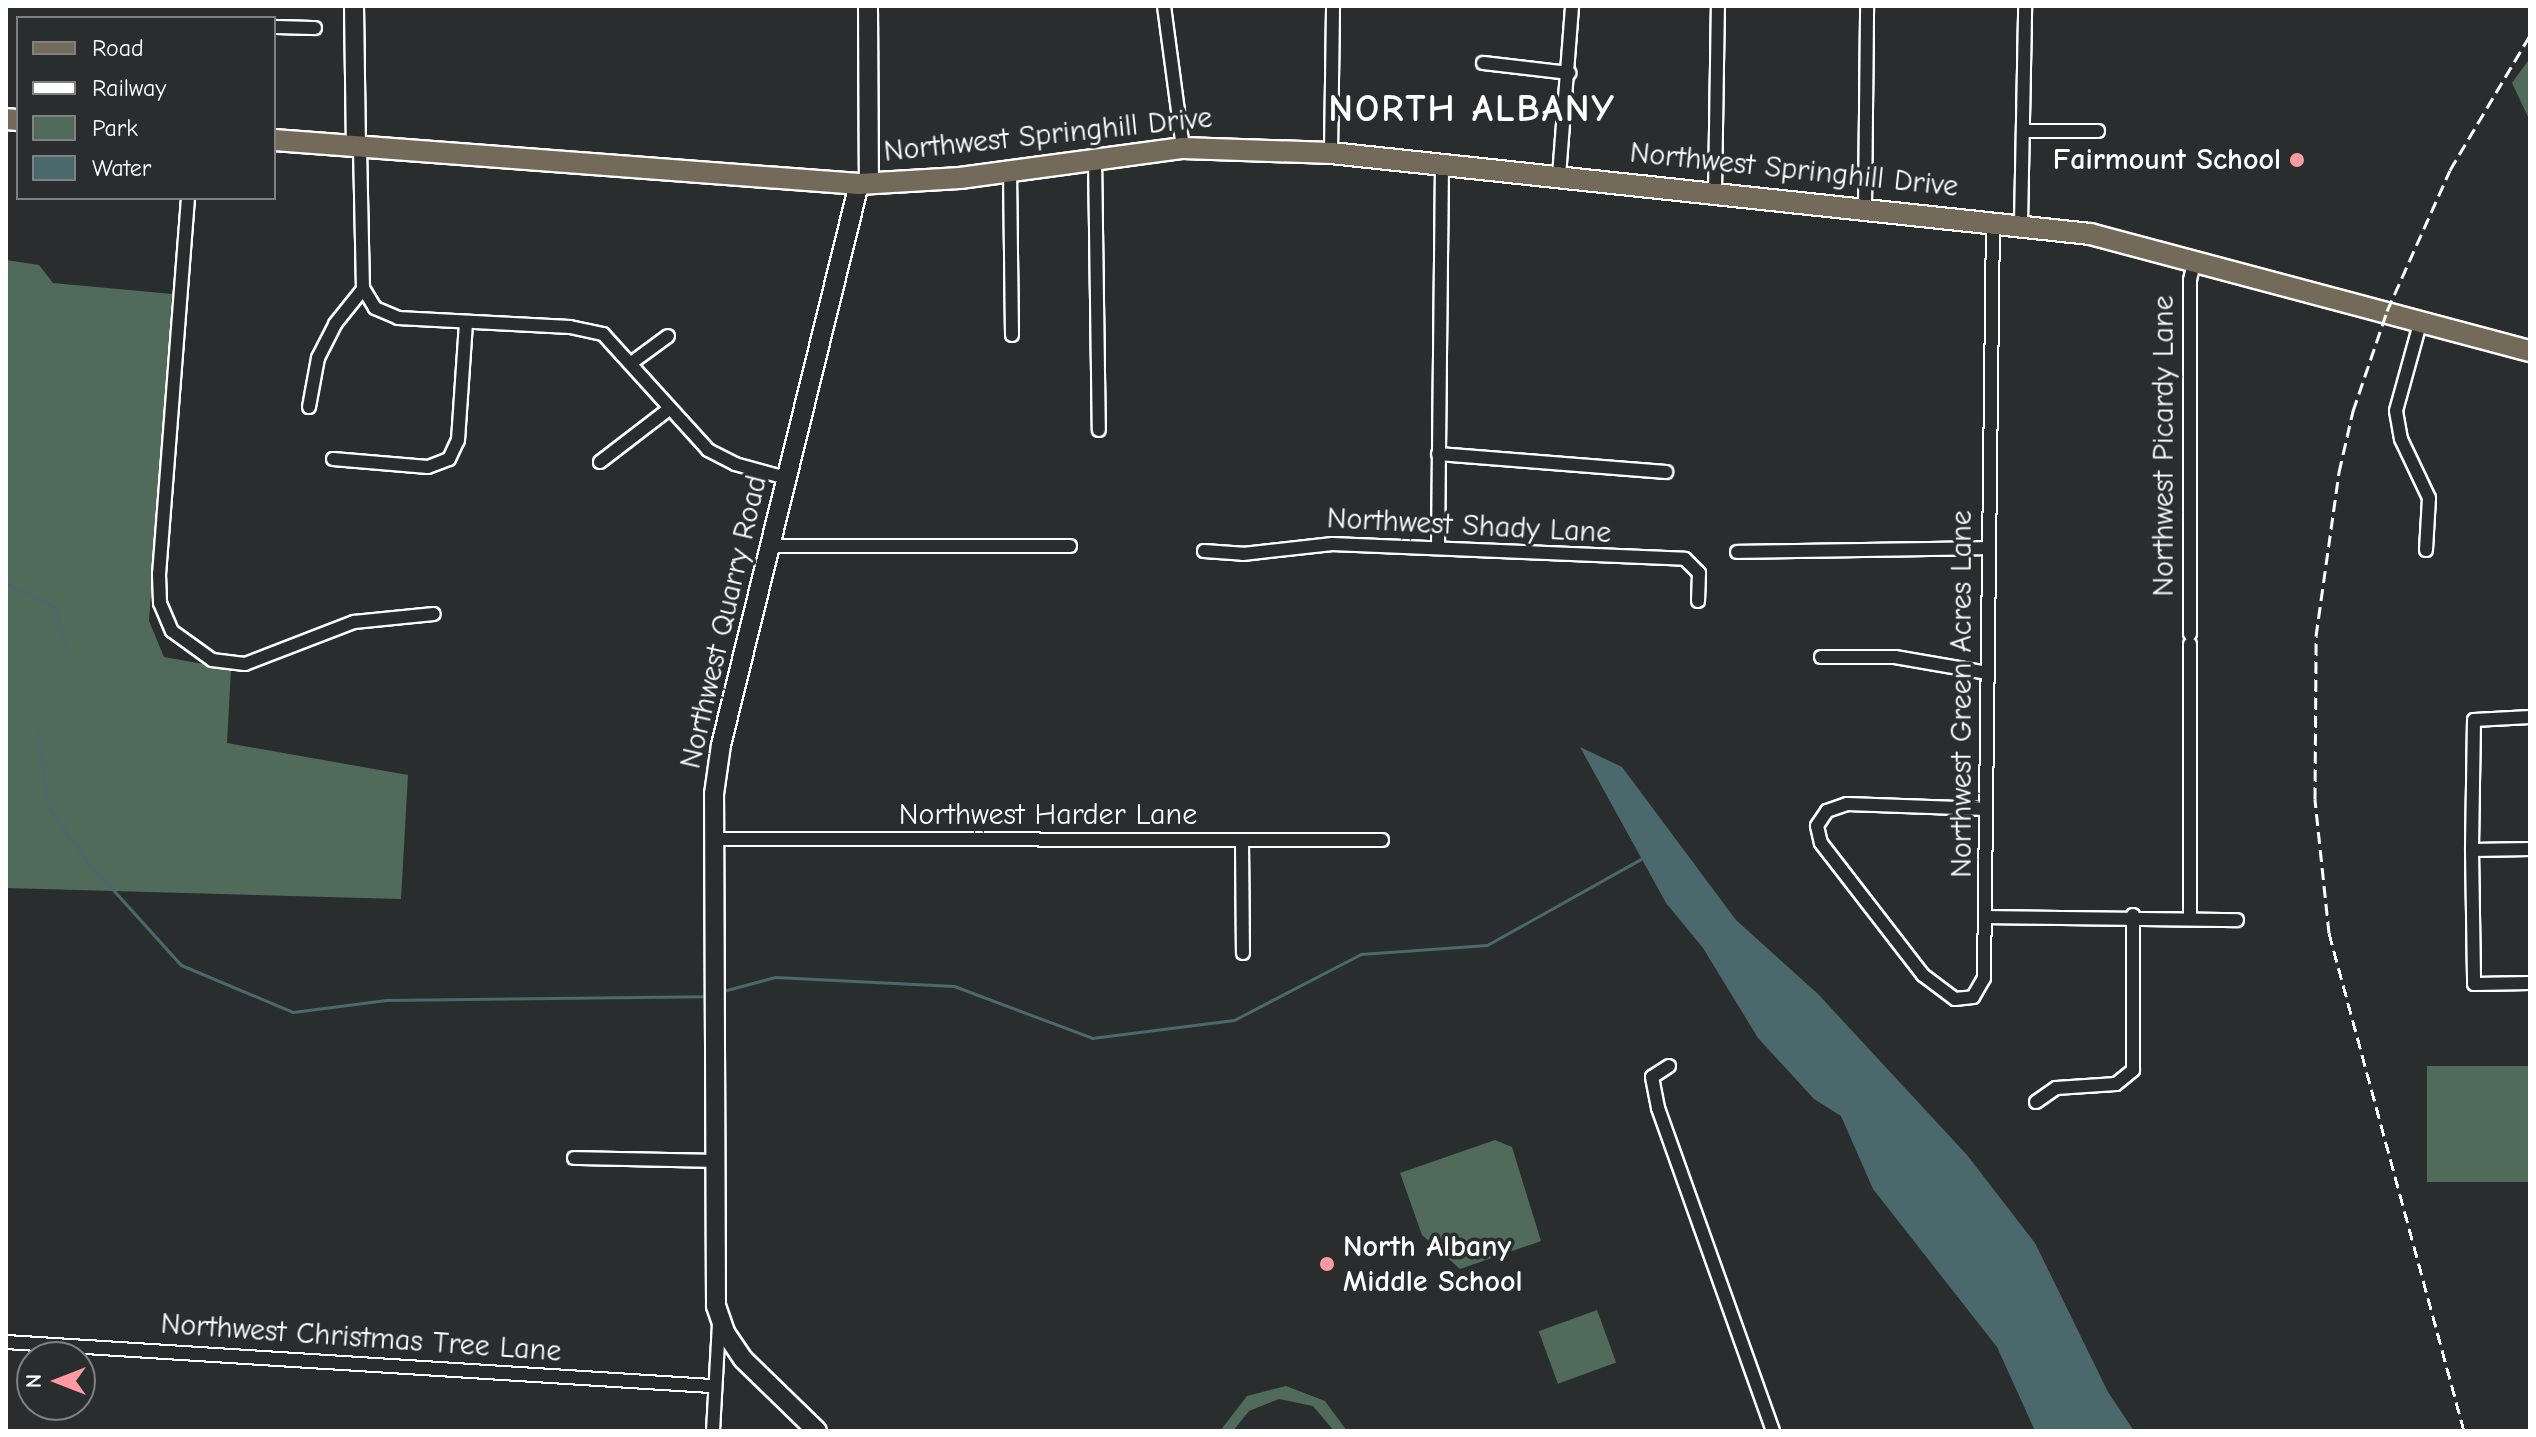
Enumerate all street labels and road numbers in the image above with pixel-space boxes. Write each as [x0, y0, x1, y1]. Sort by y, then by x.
street label: Northwest Springhill Drive [882, 100, 1214, 170]
street label: Northwest Springhill Drive [1628, 135, 1960, 205]
street label: Northwest Picardy Lane [2146, 295, 2182, 597]
street label: Northwest Quarry Road [673, 472, 775, 772]
street label: Northwest Shady Lane [1326, 501, 1612, 551]
street label: Northwest Green Acres Lane [1944, 510, 1980, 878]
street label: Northwest Harder Lane [899, 797, 1197, 833]
street label: Northwest Christmas Tree Lane [160, 1306, 562, 1370]

